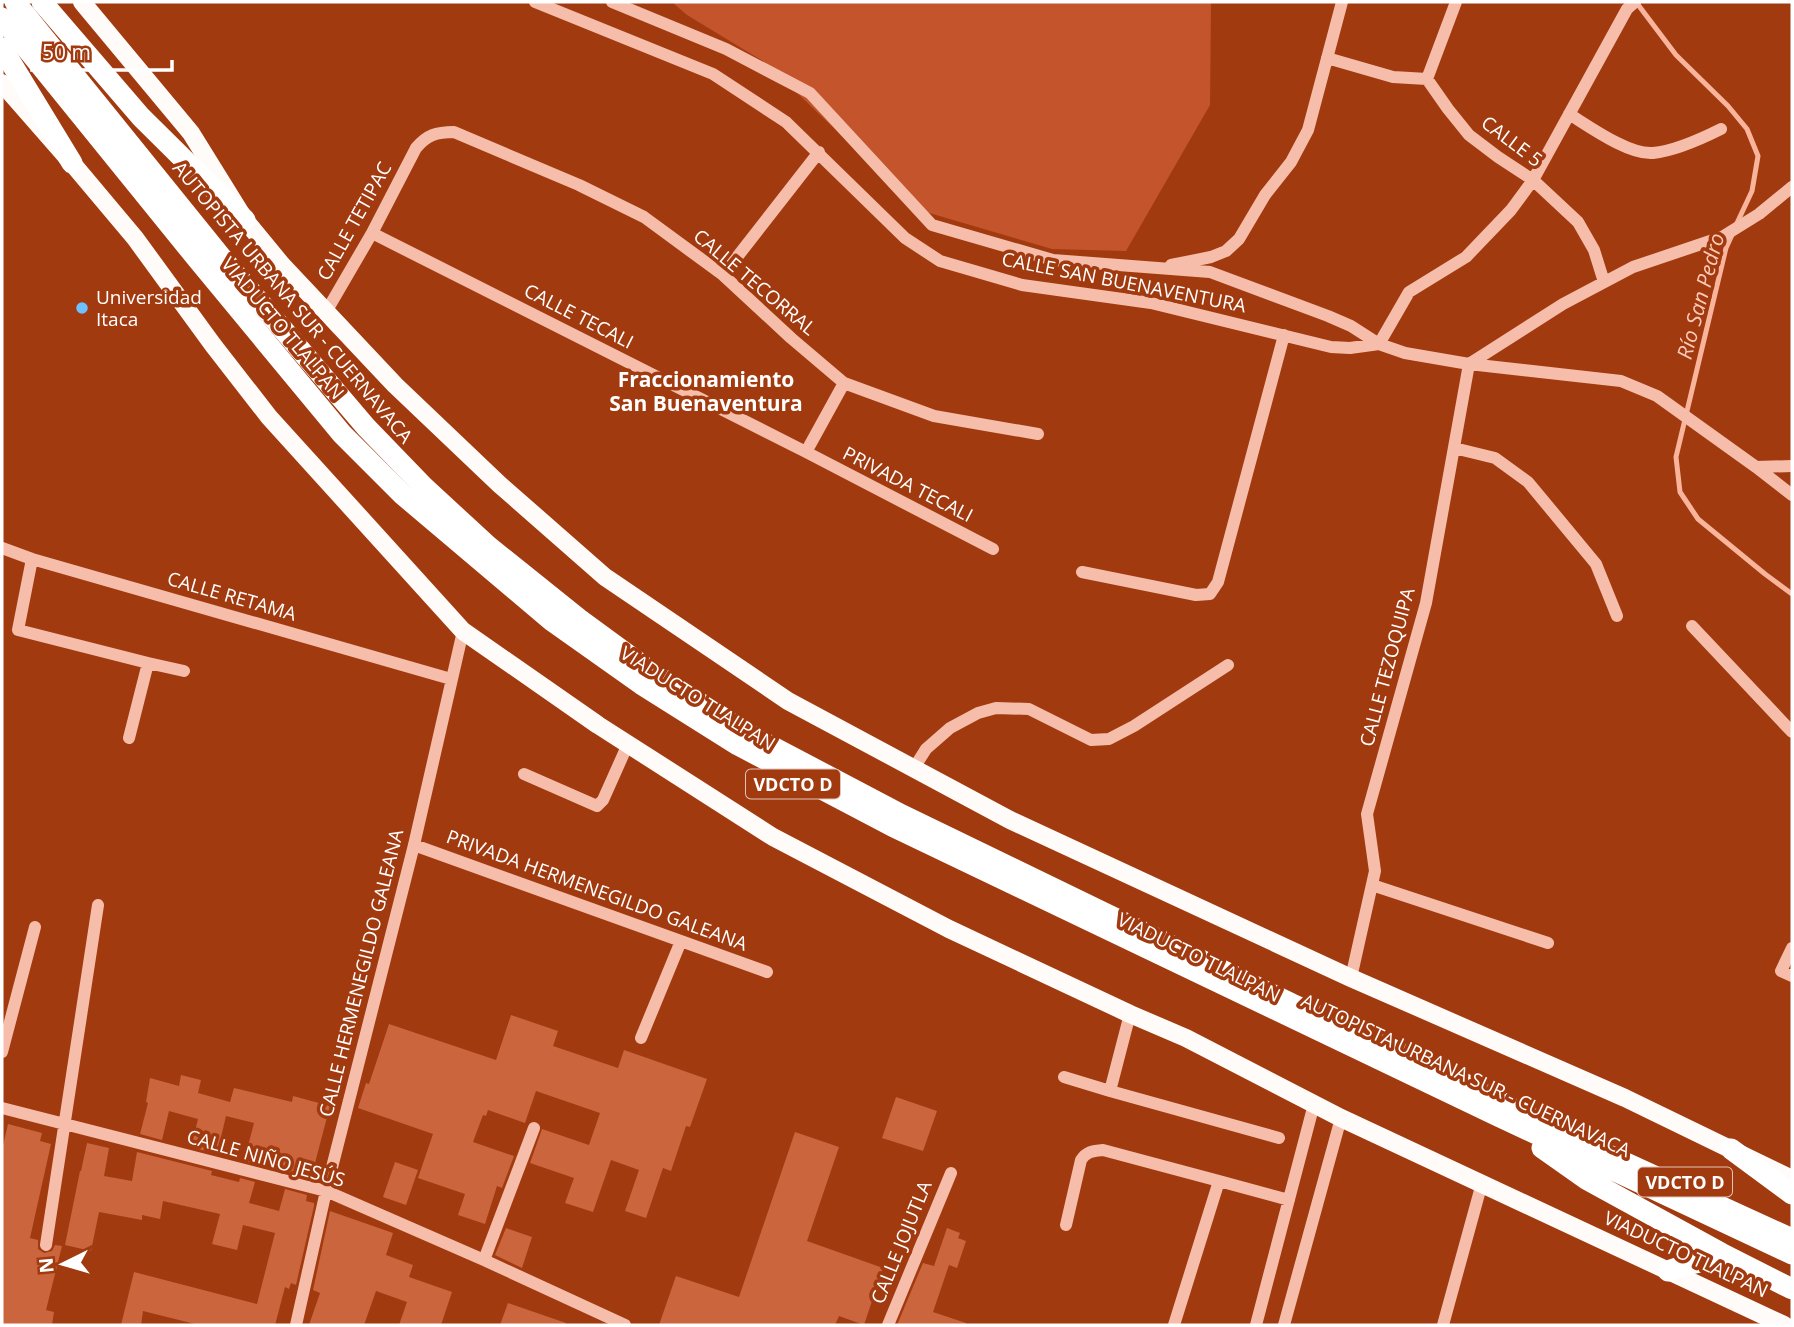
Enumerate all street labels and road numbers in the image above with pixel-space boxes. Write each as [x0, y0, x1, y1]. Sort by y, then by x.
street label: CALLE 5 [1476, 109, 1548, 173]
street label: AUTOPISTA URBANA SUR - CUERNAVACA [167, 156, 419, 448]
street label: CALLE TETIPAC [311, 157, 397, 285]
street label: CALLE TECORRAL [688, 223, 822, 341]
street label: CALLE SAN BUENAVENTURA [1000, 246, 1248, 318]
street label: VIADUCTO TLALPAN [216, 251, 350, 405]
street label: CALLE TECALI [520, 277, 638, 355]
street label: PRIVADA TECALI [838, 440, 978, 528]
street label: CALLE RETAMA [164, 565, 300, 627]
street label: CALLE TEZOQUIPA [1353, 585, 1421, 749]
street label: VIADUCTO TLALPAN [615, 640, 781, 756]
road number: VDCTO D [746, 770, 840, 798]
street label: PRIVADA HERMENEGILDO GALEANA [443, 823, 751, 957]
street label: CALLE HERMENEGILDO GALEANA [313, 827, 409, 1119]
street label: VIADUCTO TLALPAN [1113, 906, 1285, 1008]
street label: AUTOPISTA URBANA SUR - CUERNAVACA [1297, 987, 1635, 1163]
street label: CALLE NIÑO JESÚS [184, 1123, 348, 1193]
road number: VDCTO D [1638, 1168, 1732, 1196]
street label: CALLE JOJUTLA [864, 1177, 938, 1307]
street label: VIADUCTO TLALPAN [1600, 1204, 1772, 1304]

